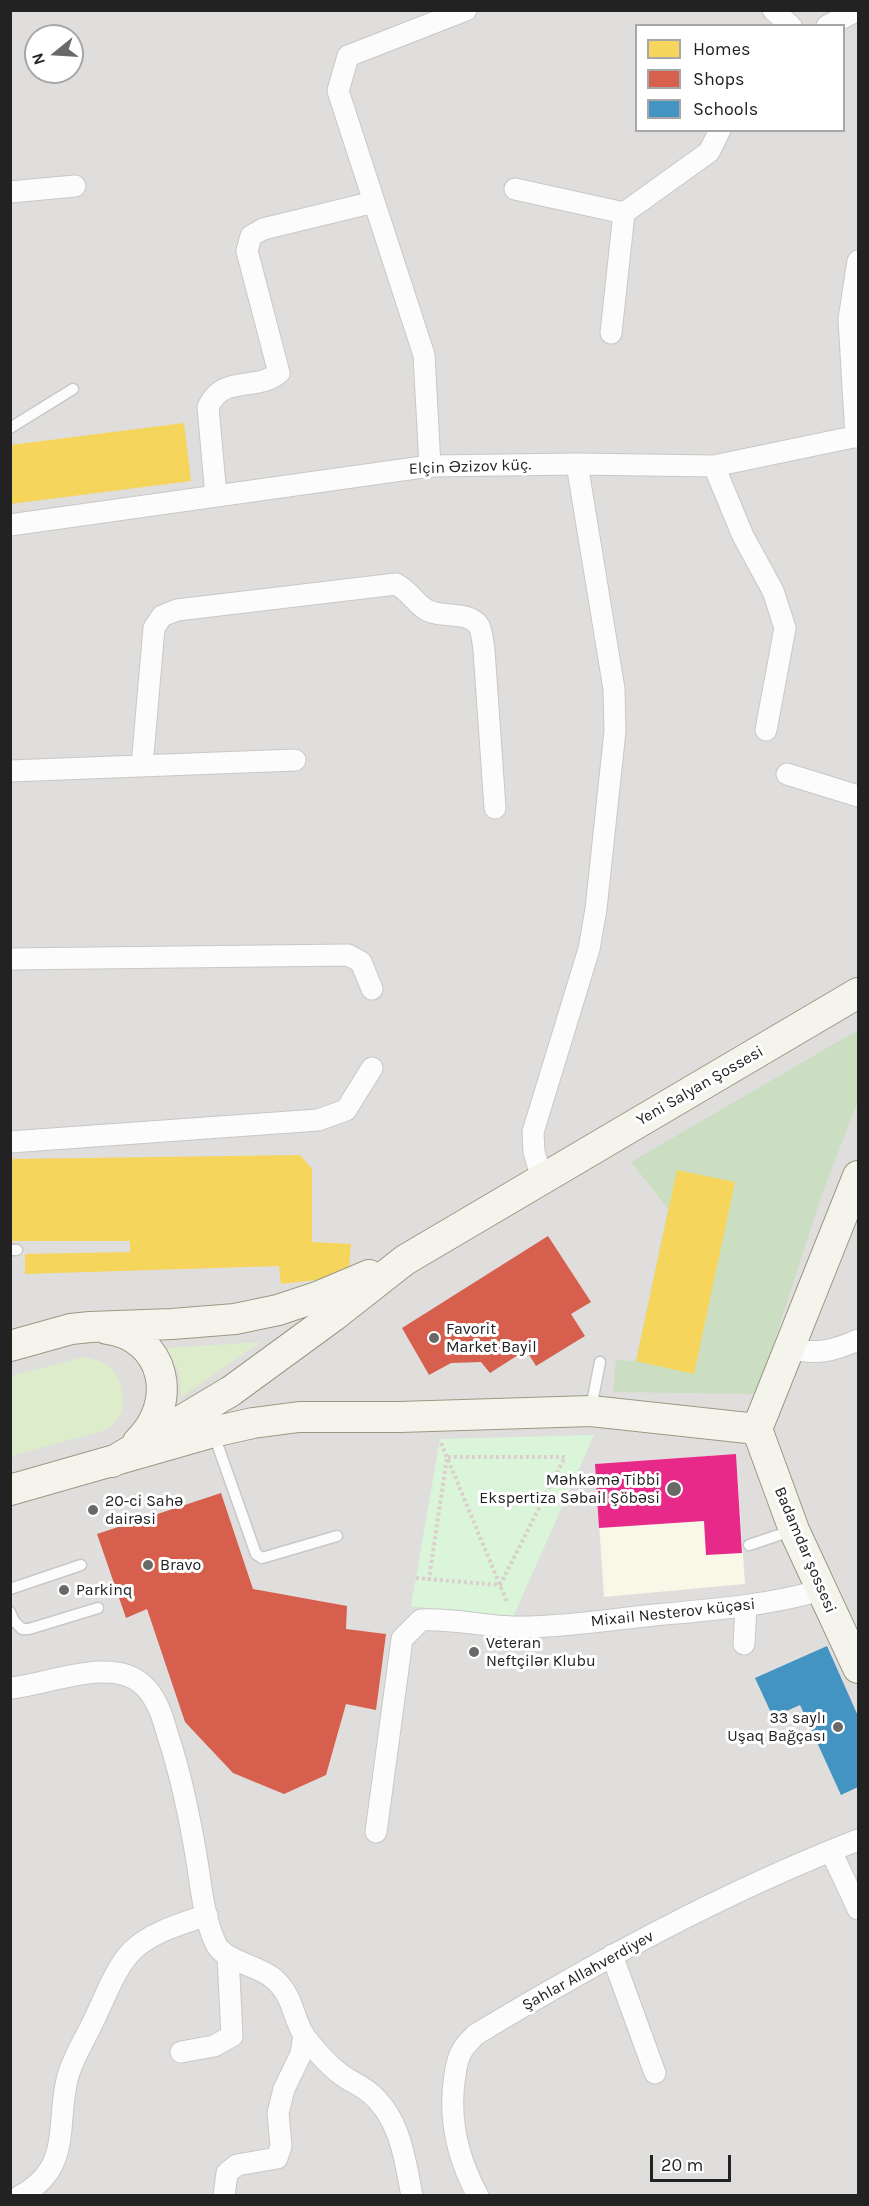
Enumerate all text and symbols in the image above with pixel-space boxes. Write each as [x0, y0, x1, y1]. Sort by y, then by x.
north arrow [24, 24, 84, 84]
legend [635, 24, 845, 132]
text: Homes [693, 38, 750, 60]
text: N [28, 51, 49, 68]
text: Shops [693, 68, 745, 90]
text: Schools [693, 98, 758, 120]
street label: Elçin Əzizov küç. [409, 455, 531, 479]
street label: Yeni Salyan Şossesi [633, 1042, 767, 1130]
place label: Favorit Market Bayil [446, 1319, 537, 1357]
marker: Favorit Market Bayil [427, 1331, 441, 1345]
place label: Məhkəmə Tibbi Ekspertiza Səbail Şöbəsi [479, 1470, 660, 1508]
marker: Məhkəmə Tibbi Ekspertiza Səbail Şöbəsi [665, 1480, 683, 1498]
street label: Badamdar şossesi [770, 1484, 840, 1616]
place label: 20-ci Sahə dairəsi [105, 1491, 183, 1529]
marker: 20-ci Sahə dairəsi [86, 1503, 100, 1517]
place label: Bravo [160, 1555, 201, 1575]
marker: Bravo [141, 1558, 155, 1572]
place label: Parkinq [76, 1580, 132, 1600]
marker: Parkinq [57, 1583, 71, 1597]
street label: Mixail Nesterov küçəsi [590, 1595, 756, 1631]
place label: Veteran Neftçilər Klubu [486, 1633, 596, 1671]
marker: Veteran Neftçilər Klubu [467, 1645, 481, 1659]
place label: 33 saylı Uşaq Bağçası [727, 1708, 826, 1746]
marker: 33 saylı Uşaq Bağçası [831, 1720, 845, 1734]
street label: Şahlar Allahverdiyev [519, 1927, 657, 2015]
scale bar [653, 2143, 734, 2181]
text: 20 m [661, 2154, 703, 2176]

